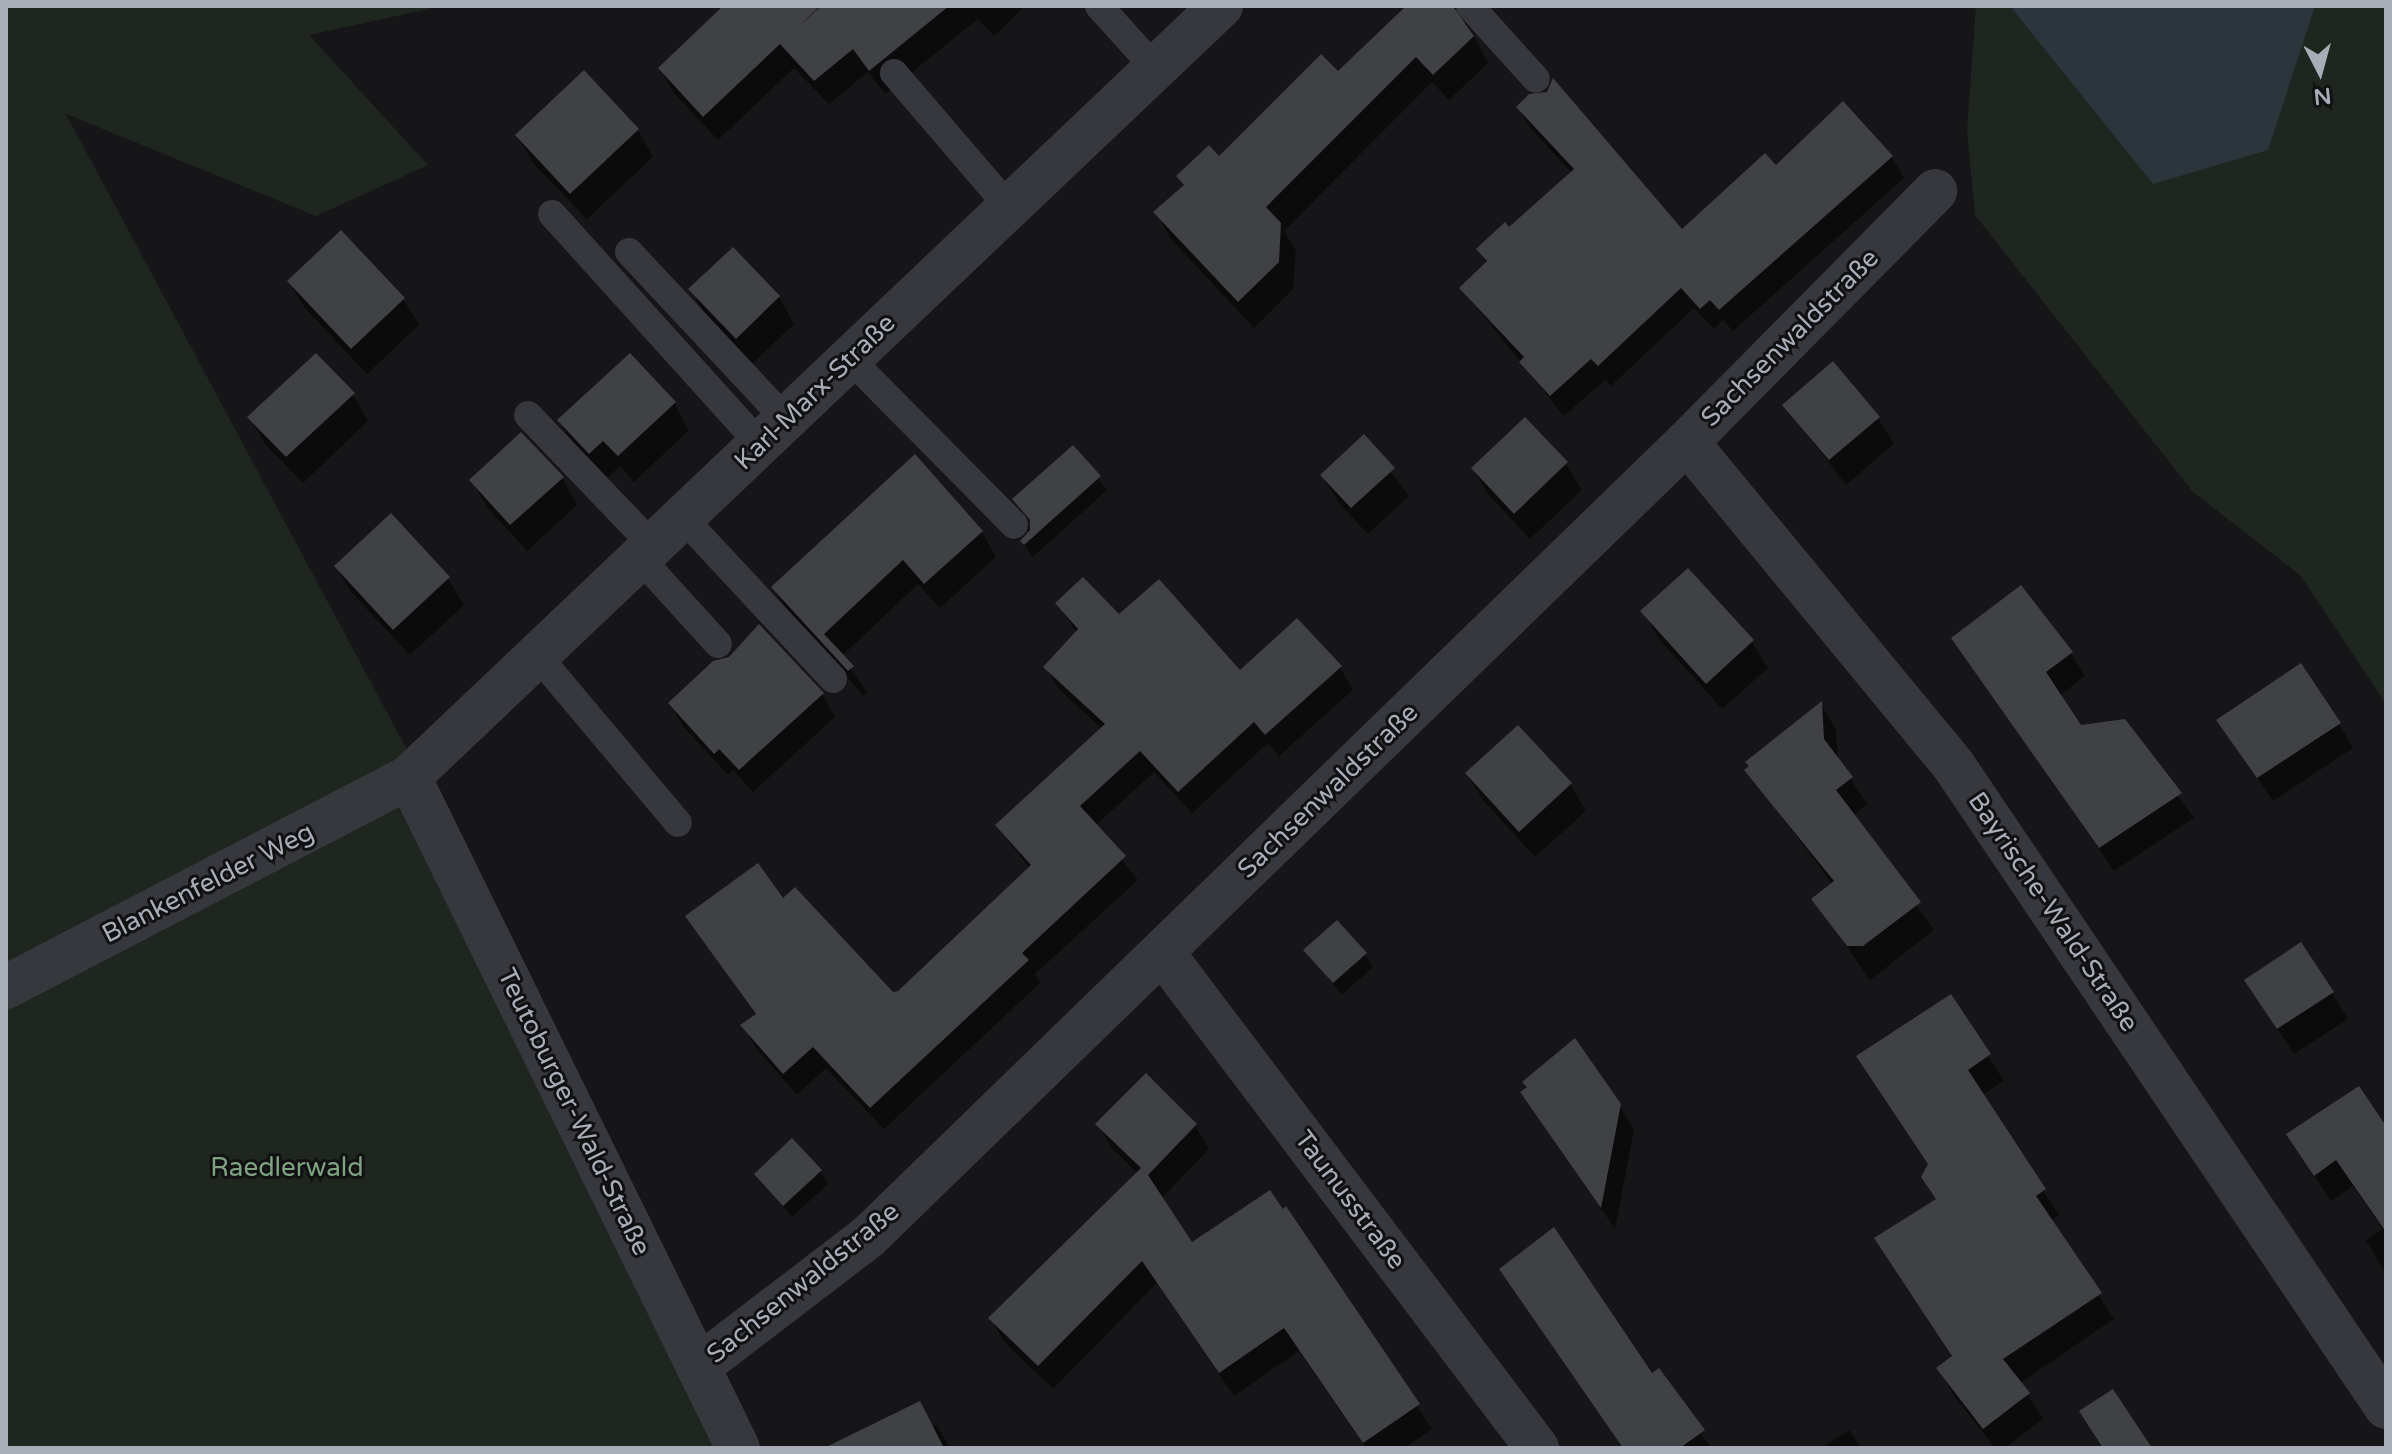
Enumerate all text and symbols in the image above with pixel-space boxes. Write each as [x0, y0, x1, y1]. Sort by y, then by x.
north arrow [2280, 32, 2360, 112]
text: N [2312, 82, 2333, 110]
street label: Sachsenwaldstraße [1695, 243, 1885, 433]
street label: Karl-Marx-Straße [728, 307, 902, 477]
street label: Sachsenwaldstraße [1231, 697, 1425, 885]
street label: Bayrische-Wald-Straße [1961, 786, 2145, 1038]
street label: Blankenfelder Weg [97, 816, 319, 950]
street label: Teutoburger-Wald-Straße [491, 963, 657, 1261]
street label: Taunusstraße [1288, 1125, 1412, 1275]
park label: Raedlerwald [210, 1152, 364, 1184]
street label: Sachsenwaldstraße [701, 1196, 905, 1370]

